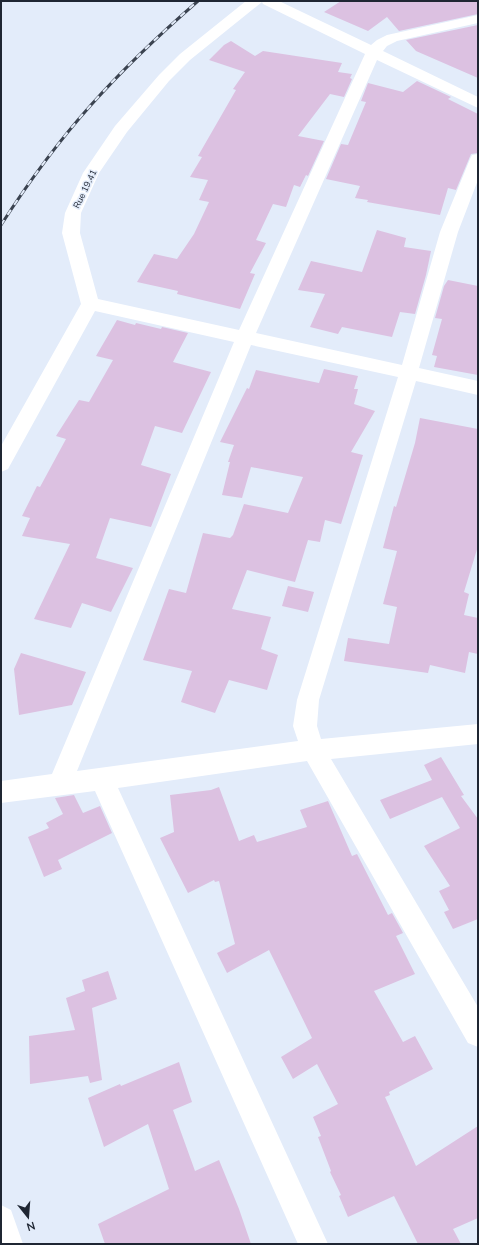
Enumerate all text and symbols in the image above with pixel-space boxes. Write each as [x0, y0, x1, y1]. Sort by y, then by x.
street label: Rue 19.41 [70, 168, 100, 210]
north arrow [8, 1197, 48, 1237]
text: N [25, 1218, 37, 1234]

